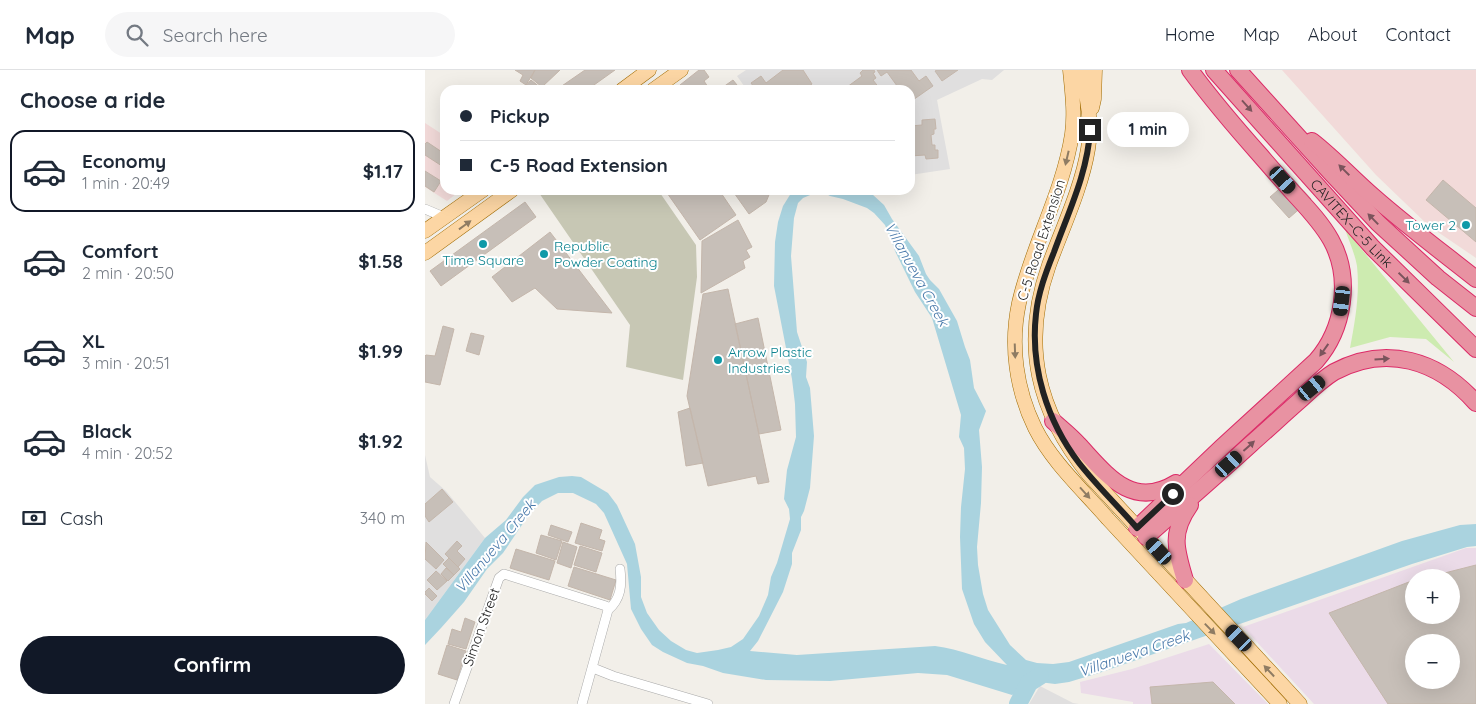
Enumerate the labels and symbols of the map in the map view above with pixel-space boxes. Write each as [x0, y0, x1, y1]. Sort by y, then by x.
one-way arrow [1241, 100, 1252, 113]
callout: 1 min [1107, 112, 1190, 148]
route end [1079, 119, 1101, 141]
one-way arrow [1063, 150, 1071, 165]
car [1267, 164, 1298, 196]
one-way arrow [1339, 164, 1351, 176]
street label: CAVITEX–C-5 Link [1307, 175, 1397, 271]
street label: C-5 Road Extension [1013, 177, 1069, 303]
one-way arrow [1368, 213, 1380, 225]
place label: Tower 2 [1405, 216, 1456, 234]
water label: Villanueva Creek [881, 219, 954, 331]
marker: Tower 2 [1460, 219, 1472, 231]
one-way arrow [458, 220, 471, 230]
place label: Republic Powder Coating [554, 237, 657, 271]
marker: Time Square [477, 238, 489, 250]
marker: Republic Powder Coating [538, 248, 550, 260]
place label: Time Square [442, 251, 524, 269]
one-way arrow [1397, 272, 1409, 284]
car [1332, 285, 1351, 317]
place label: Arrow Plastic Industries [728, 343, 812, 377]
one-way arrow [1012, 343, 1020, 359]
one-way arrow [1319, 344, 1328, 357]
marker: Arrow Plastic Industries [712, 354, 724, 366]
one-way arrow [1374, 354, 1390, 362]
car [1295, 373, 1328, 403]
one-way arrow [1242, 440, 1254, 452]
car [1212, 448, 1245, 480]
route start [1162, 483, 1184, 505]
one-way arrow [1079, 486, 1091, 498]
water label: Villanueva Creek [450, 494, 541, 597]
car [1143, 535, 1174, 567]
street label: Simon Street [458, 585, 504, 669]
one-way arrow [1204, 622, 1216, 634]
car [1223, 622, 1254, 654]
water label: Villanueva Creek [1076, 624, 1194, 681]
one-way arrow [1263, 665, 1275, 677]

